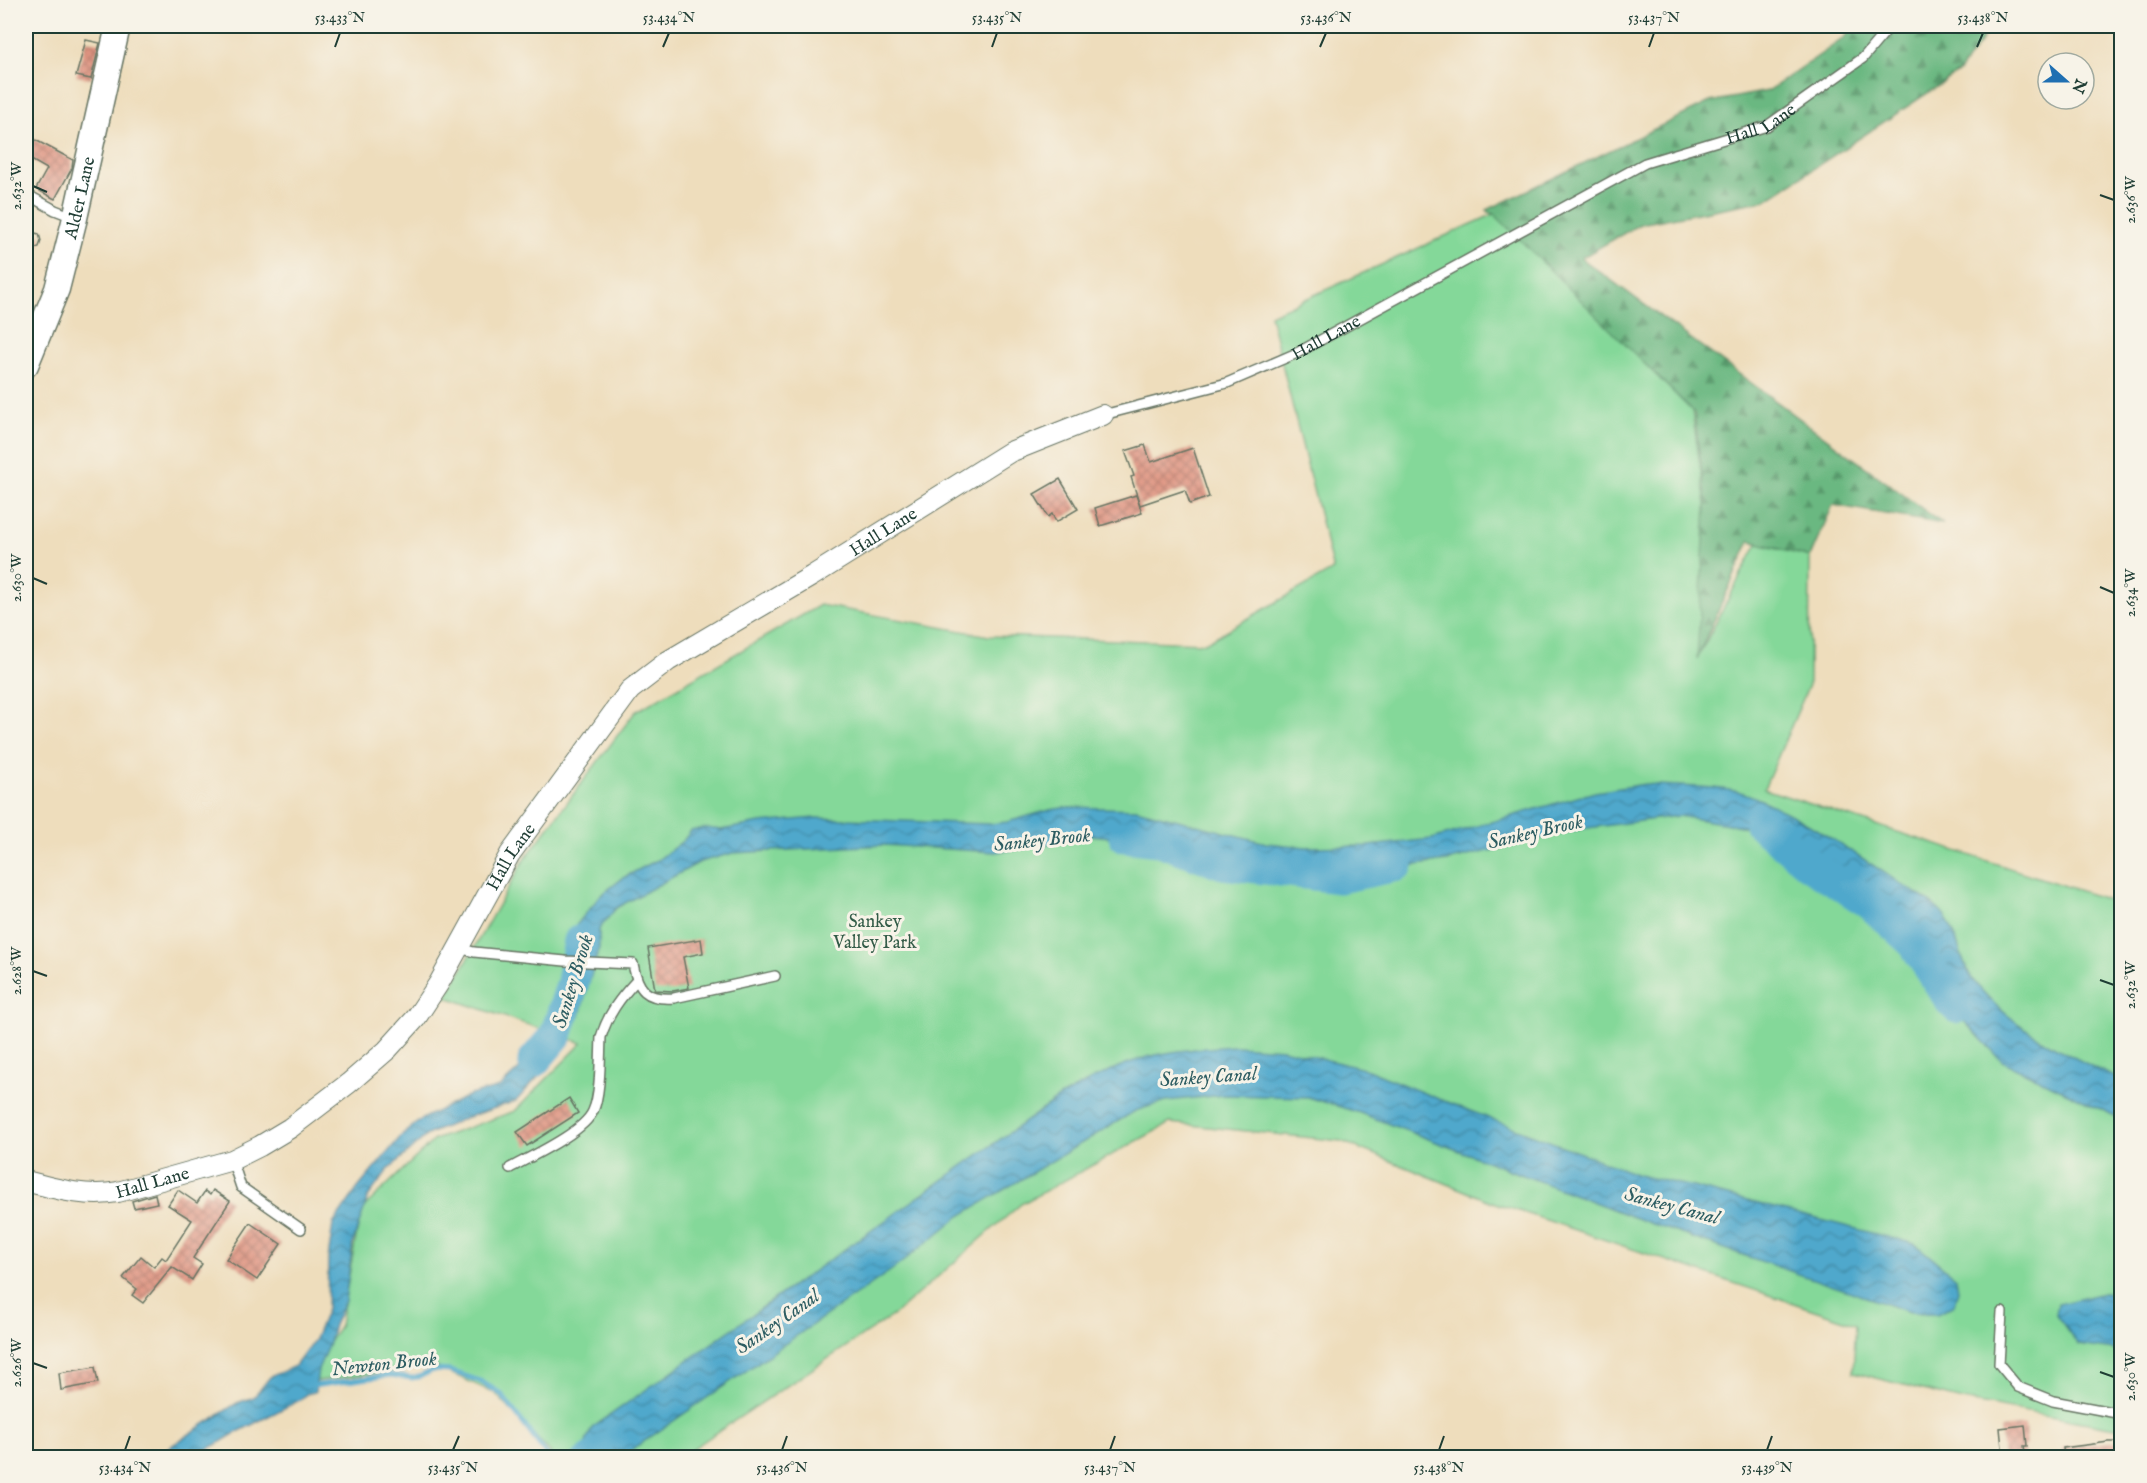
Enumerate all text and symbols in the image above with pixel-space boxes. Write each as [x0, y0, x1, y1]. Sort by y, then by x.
text: 53.433°N [315, 8, 365, 27]
text: 53.434°N [643, 8, 695, 27]
text: 53.435°N [972, 8, 1022, 27]
text: 53.436°N [1300, 8, 1352, 27]
text: 53.437°N [1628, 8, 1680, 27]
text: 53.438°N [1958, 8, 2008, 27]
north arrow [2036, 51, 2096, 111]
text: N [2066, 75, 2090, 96]
street label: Hall Lane [1723, 99, 1801, 151]
street label: Alder Lane [60, 155, 101, 243]
text: 2.632°W [7, 161, 26, 210]
text: 2.636°W [2121, 176, 2140, 224]
street label: Hall Lane [1288, 310, 1365, 367]
street label: Hall Lane [846, 503, 922, 563]
text: 2.630°W [7, 553, 26, 602]
text: 2.634°W [2121, 568, 2140, 617]
water label: Sankey Brook [1485, 809, 1585, 856]
street label: Hall Lane [482, 819, 542, 895]
water label: Sankey Brook [993, 823, 1092, 858]
park label: Sankey Valley Park [832, 911, 917, 955]
water label: Sankey Brook [547, 932, 600, 1031]
text: 2.628°W [7, 946, 26, 995]
text: 2.632°W [2121, 960, 2140, 1009]
water label: Sankey Canal [1159, 1061, 1260, 1093]
street label: Hall Lane [113, 1163, 192, 1205]
water label: Sankey Canal [1622, 1182, 1724, 1232]
water label: Sankey Canal [731, 1283, 827, 1360]
text: 2.626°W [7, 1338, 26, 1388]
water label: Newton Brook [330, 1347, 438, 1382]
text: 2.630°W [2121, 1352, 2140, 1401]
text: 53.434°N [99, 1458, 151, 1477]
text: 53.435°N [428, 1458, 478, 1477]
text: 53.436°N [756, 1458, 808, 1477]
text: 53.437°N [1084, 1458, 1136, 1477]
text: 53.438°N [1414, 1458, 1464, 1477]
text: 53.439°N [1741, 1458, 1793, 1477]

